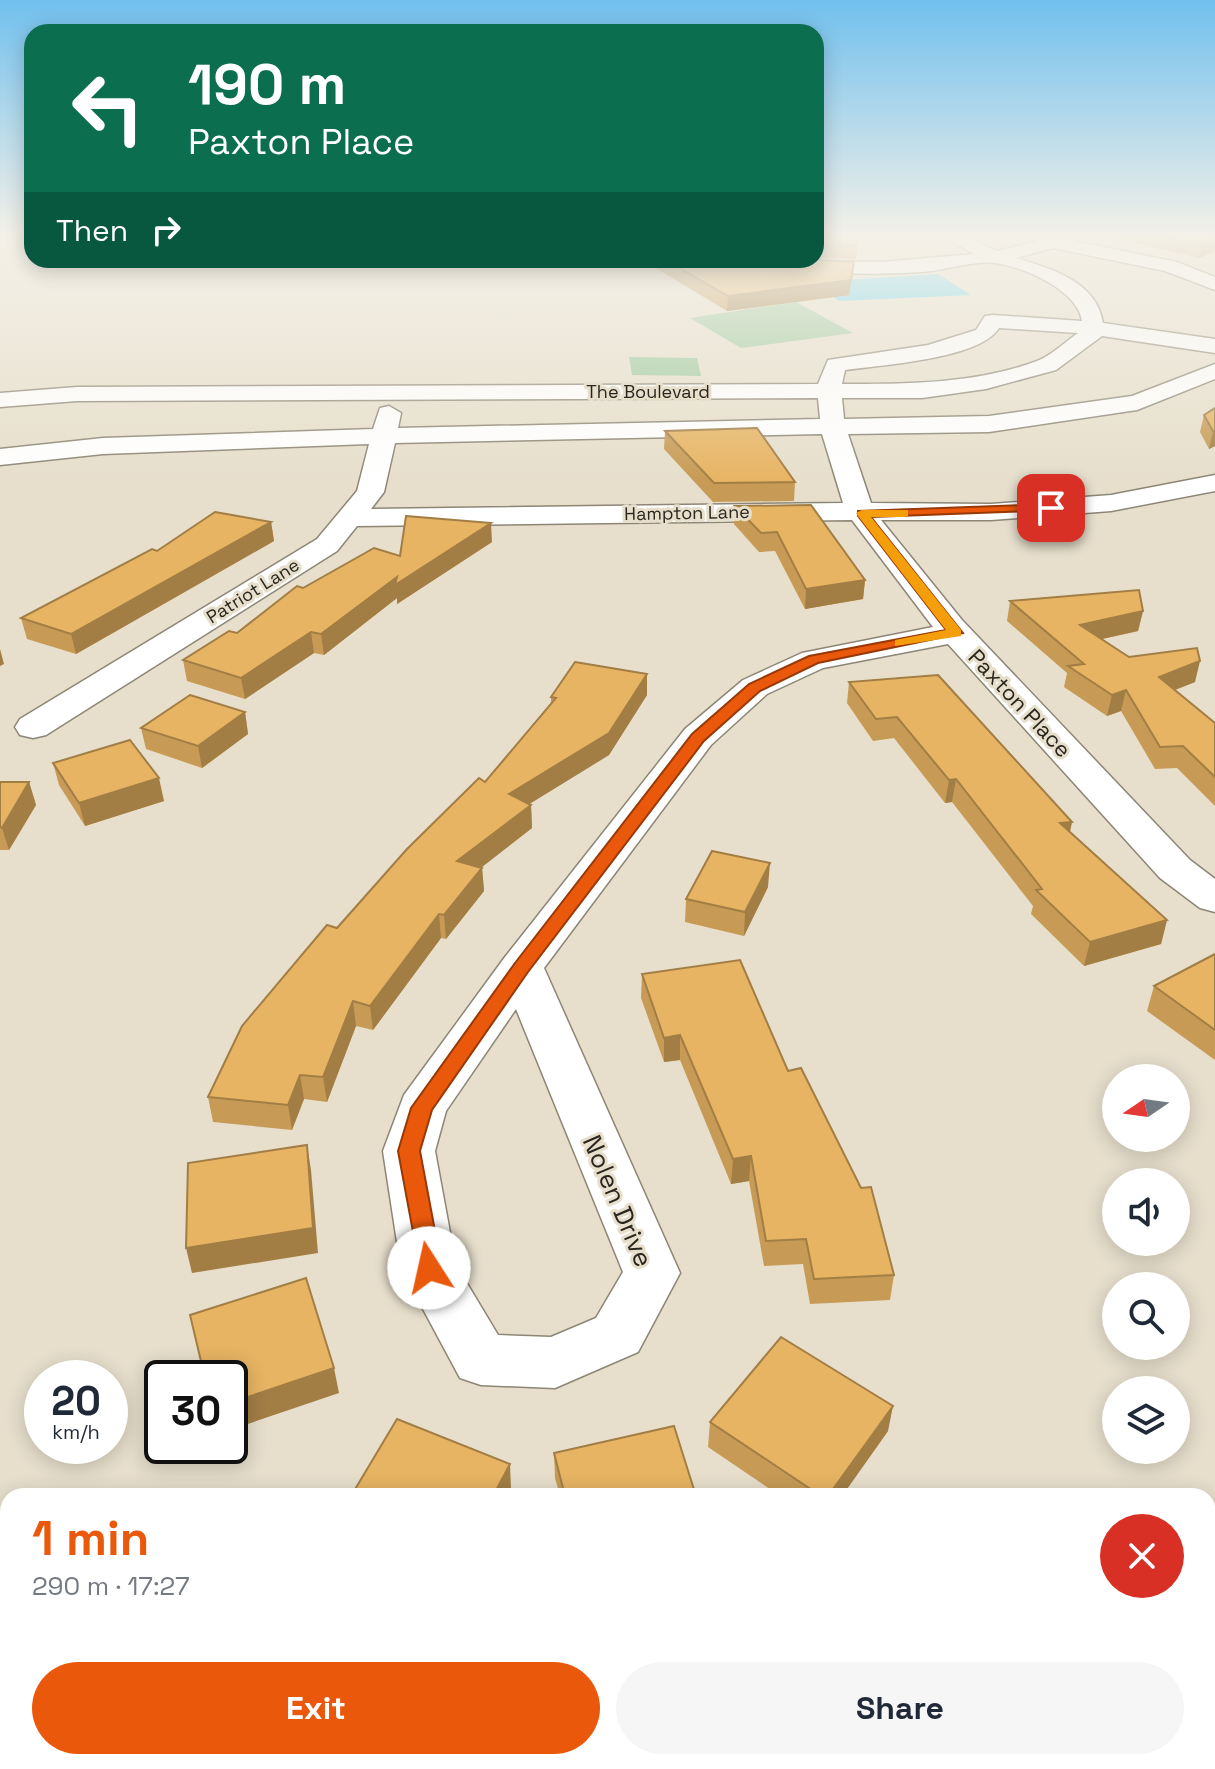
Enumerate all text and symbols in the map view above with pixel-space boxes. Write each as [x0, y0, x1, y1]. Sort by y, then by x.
text: 190 m [188, 49, 346, 120]
icon: left [56, 56, 160, 160]
text: Paxton Place [188, 119, 414, 165]
icon: right [144, 208, 188, 252]
text: Then [56, 211, 128, 250]
street label: The Boulevard [586, 380, 710, 403]
pin [1017, 474, 1085, 542]
icon: arrive [1029, 486, 1073, 530]
street label: Hampton Lane [624, 500, 750, 525]
street label: Patriot Lane [202, 553, 304, 628]
street label: Paxton Place [963, 643, 1077, 763]
north arrow [1102, 1064, 1190, 1152]
map controls [1102, 1064, 1190, 1464]
street label: Nolen Drive [575, 1130, 661, 1272]
button: sound [1102, 1168, 1190, 1256]
position arrow [387, 1226, 471, 1310]
button: search [1102, 1272, 1190, 1360]
speed limit sign: 30 [144, 1360, 248, 1464]
text: 20 [51, 1376, 101, 1427]
button: layers [1102, 1376, 1190, 1464]
text: km/h [52, 1419, 100, 1445]
text: 1 min [32, 1508, 149, 1569]
button: close [1100, 1514, 1184, 1598]
text: 290 m · 17:27 [32, 1569, 190, 1603]
button: Exit [32, 1662, 600, 1754]
button: Share [616, 1662, 1184, 1754]

